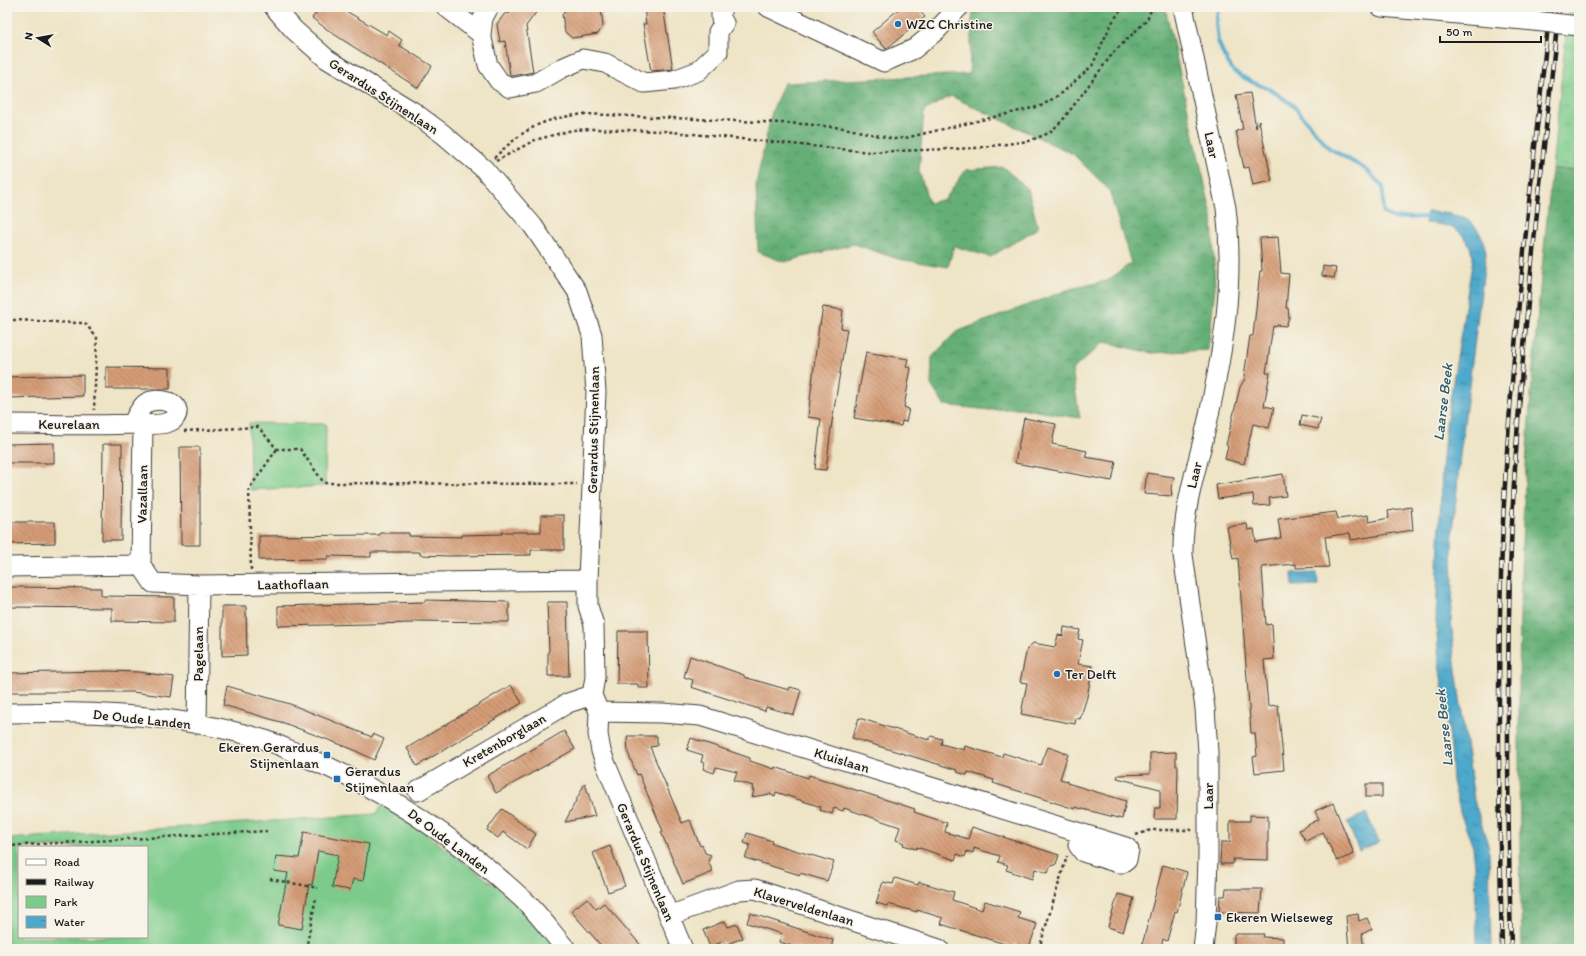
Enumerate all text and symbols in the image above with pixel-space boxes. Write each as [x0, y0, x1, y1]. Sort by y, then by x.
place label: WZC Christine [906, 16, 993, 33]
north arrow [18, 18, 58, 58]
scale bar [1440, 18, 1541, 44]
marker: WZC Christine [893, 19, 903, 29]
text: 50 m [1446, 25, 1472, 39]
text: N [22, 31, 36, 41]
street label: Gerardus Stijnenlaan [326, 55, 442, 138]
street label: Laar [1200, 130, 1223, 160]
water label: Laarse Beek [1429, 361, 1457, 442]
street label: Gerardus Stijnenlaan [584, 366, 603, 494]
street label: Keurelaan [38, 416, 100, 433]
street label: Laar [1183, 460, 1206, 490]
street label: Vazallaan [133, 464, 152, 524]
street label: Laathoflaan [257, 575, 330, 594]
street label: Pagelaan [190, 626, 207, 682]
place label: Ter Delft [1065, 666, 1117, 683]
marker: Ter Delft [1052, 669, 1062, 679]
water label: Laarse Beek [1431, 687, 1457, 768]
street label: De Oude Landen [92, 706, 192, 733]
street label: Kretenborglaan [460, 709, 549, 771]
place label: Ekeren Gerardus Stijnenlaan [218, 739, 319, 772]
street label: Kluislaan [812, 744, 872, 777]
marker: Ekeren Gerardus Stijnenlaan [322, 750, 332, 760]
place label: Gerardus Stijnenlaan [345, 763, 414, 796]
marker: Gerardus Stijnenlaan [332, 774, 342, 784]
street label: Laar [1200, 782, 1217, 809]
street label: Gerardus Stijnenlaan [613, 800, 678, 924]
street label: De Oude Landen [404, 805, 493, 878]
legend [18, 846, 148, 938]
text: Road [54, 855, 80, 869]
text: Railway [54, 875, 94, 889]
street label: Klaverveldenlaan [751, 883, 856, 930]
text: Park [54, 895, 78, 909]
place label: Ekeren Wielseweg [1226, 909, 1334, 926]
marker: Ekeren Wielseweg [1213, 912, 1223, 922]
text: Water [54, 915, 85, 929]

